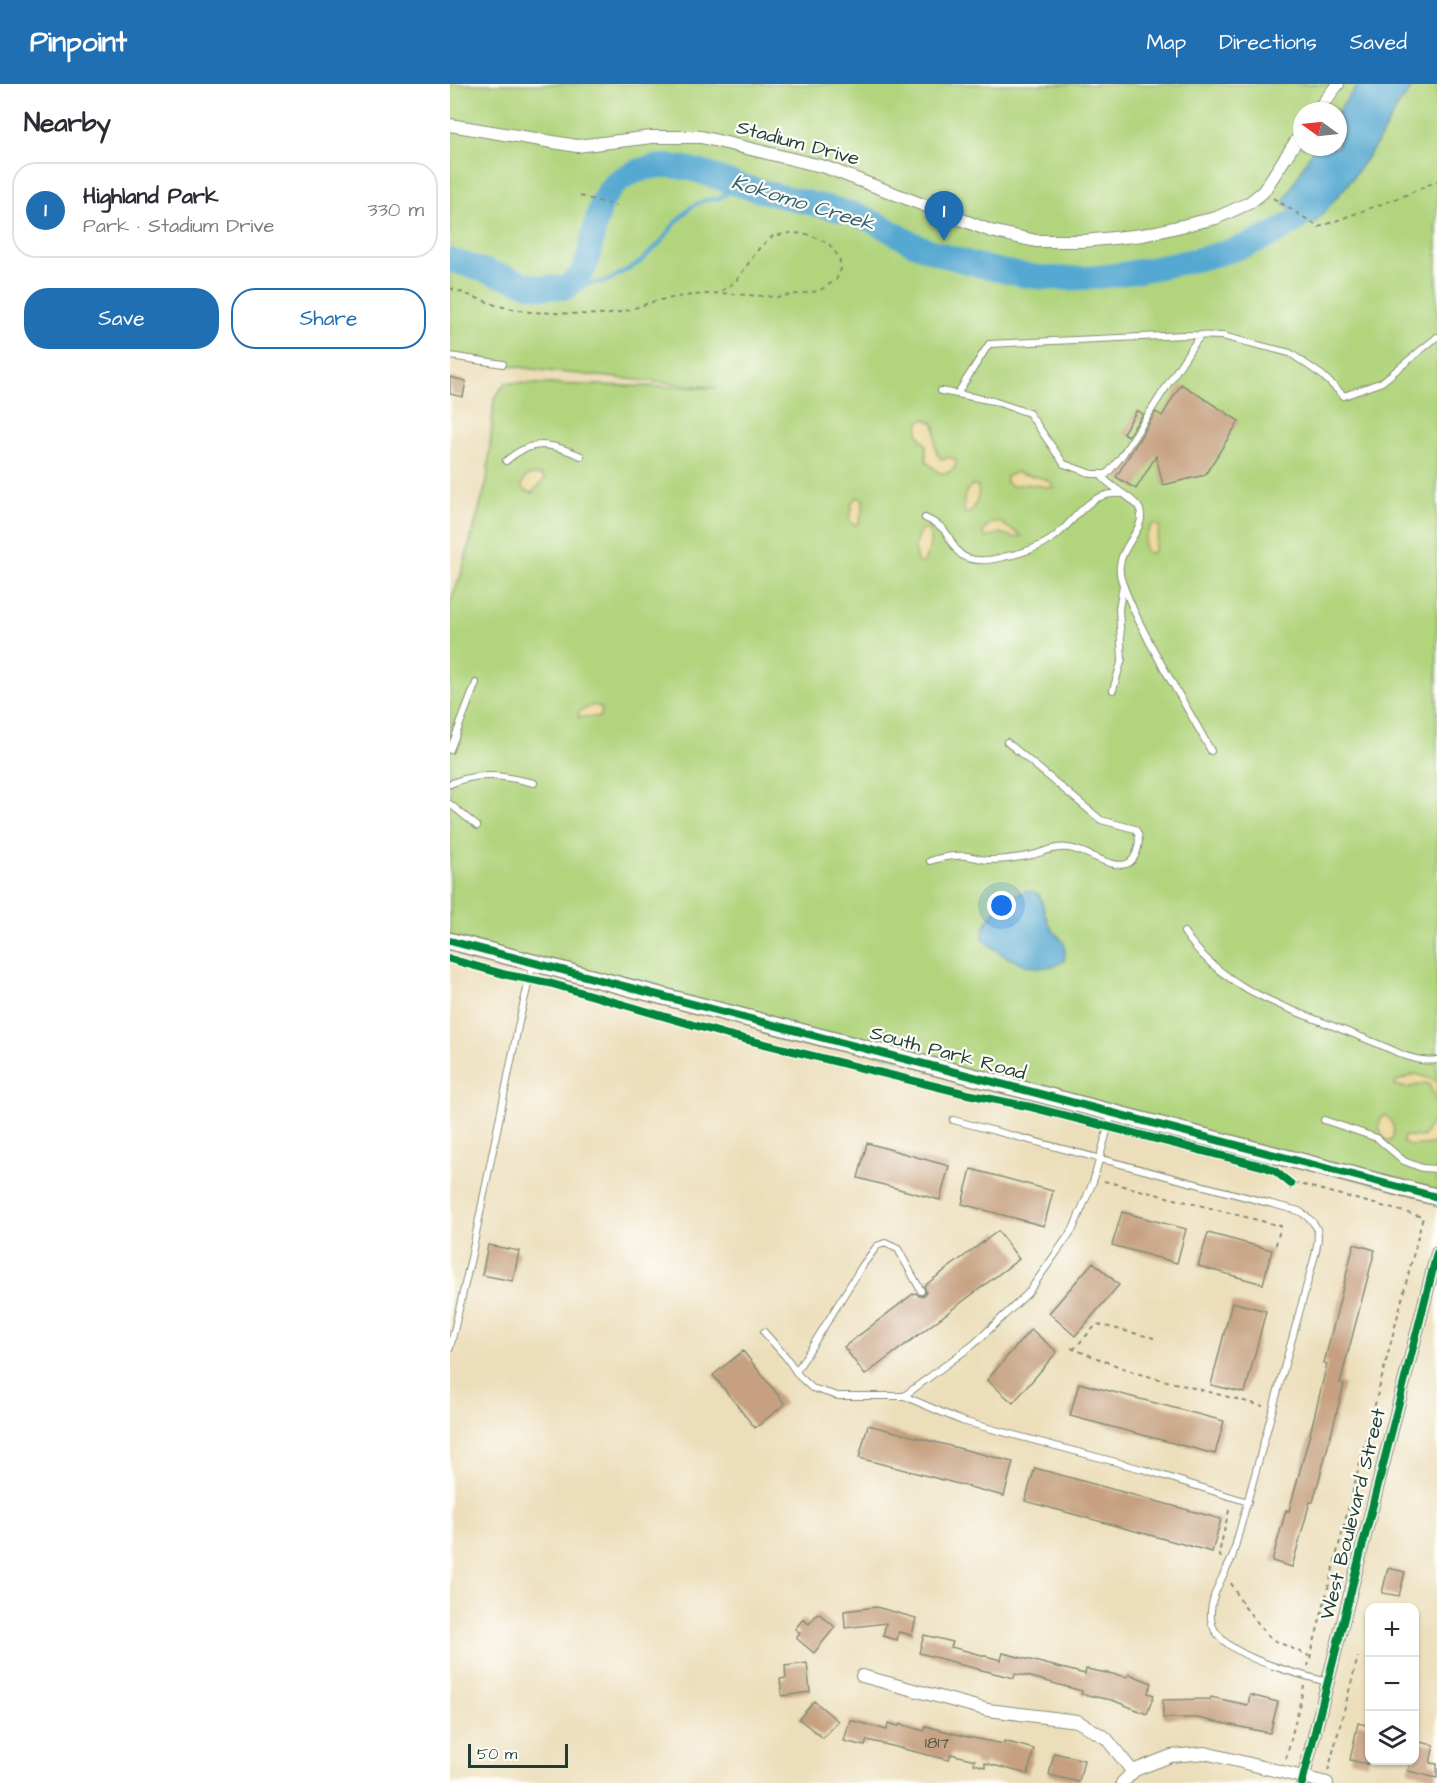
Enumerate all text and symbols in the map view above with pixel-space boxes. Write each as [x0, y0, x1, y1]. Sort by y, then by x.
text: Pinpoint [30, 23, 127, 62]
text: Map [1146, 28, 1186, 57]
text: Directions [1219, 28, 1317, 57]
text: Saved [1350, 28, 1407, 57]
north arrow [1293, 102, 1347, 156]
text: Nearby [24, 105, 111, 141]
street label: Stadium Drive [733, 113, 863, 173]
water label: Kokomo Creek [728, 168, 879, 239]
text: Highland Park [83, 181, 219, 212]
pin: 1 [924, 192, 964, 241]
text: 1 [44, 196, 47, 224]
text: 330 m [367, 196, 424, 224]
text: Park · Stadium Drive [83, 212, 274, 240]
button: Save [24, 288, 219, 349]
button: Share [231, 288, 426, 349]
your location [987, 891, 1016, 920]
street label: South Park Road [867, 1019, 1029, 1087]
street label: West Boulevard Street [1313, 1405, 1393, 1623]
map controls [1365, 1603, 1419, 1765]
button: + [1365, 1603, 1419, 1657]
button: − [1365, 1657, 1419, 1711]
button: layers [1365, 1711, 1419, 1765]
house number: 1817 [925, 1732, 949, 1754]
scale bar [468, 1741, 568, 1768]
text: 50 m [477, 1743, 517, 1765]

